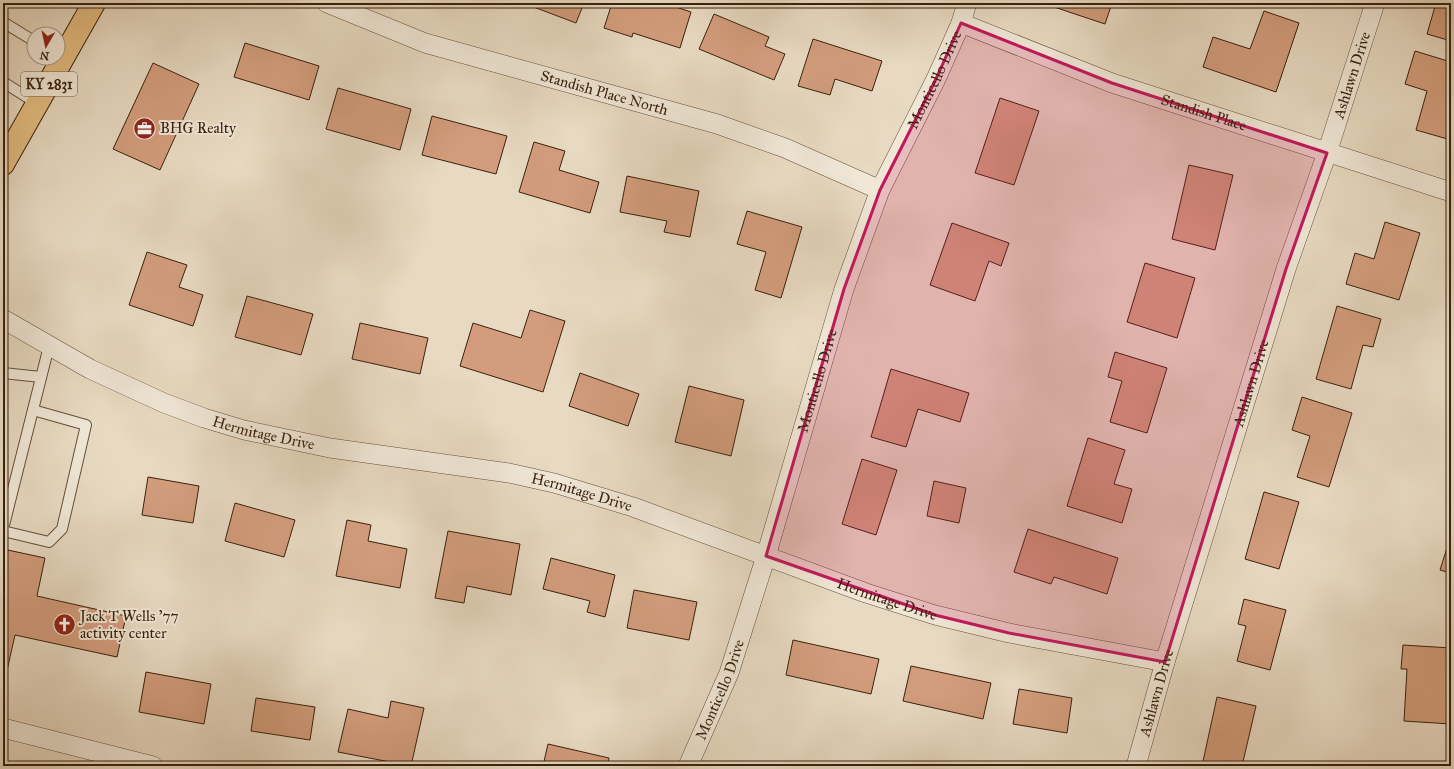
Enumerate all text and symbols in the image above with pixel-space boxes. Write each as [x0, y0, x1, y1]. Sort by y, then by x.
north arrow [26, 26, 66, 66]
street label: Monticello Drive [903, 28, 965, 132]
street label: Ashlawn Drive [1329, 29, 1374, 122]
text: N [38, 48, 50, 63]
street label: Standish Place North [539, 67, 671, 119]
road number: KY 2831 [21, 72, 77, 96]
street label: Standish Place [1159, 90, 1249, 135]
office icon: BHG Realty [132, 115, 158, 141]
place label: BHG Realty [160, 119, 237, 137]
street label: Monticello Drive [794, 327, 841, 434]
street label: Ashlawn Drive [1229, 337, 1273, 430]
street label: Hermitage Drive [210, 412, 316, 454]
street label: Hermitage Drive [530, 469, 634, 515]
street label: Hermitage Drive [835, 574, 939, 624]
place label: Jack T Wells '77 activity center [78, 607, 179, 642]
church icon: Jack T Wells '77 activity center [51, 612, 77, 638]
street label: Monticello Drive [692, 637, 748, 743]
street label: Ashlawn Drive [1135, 647, 1177, 740]

